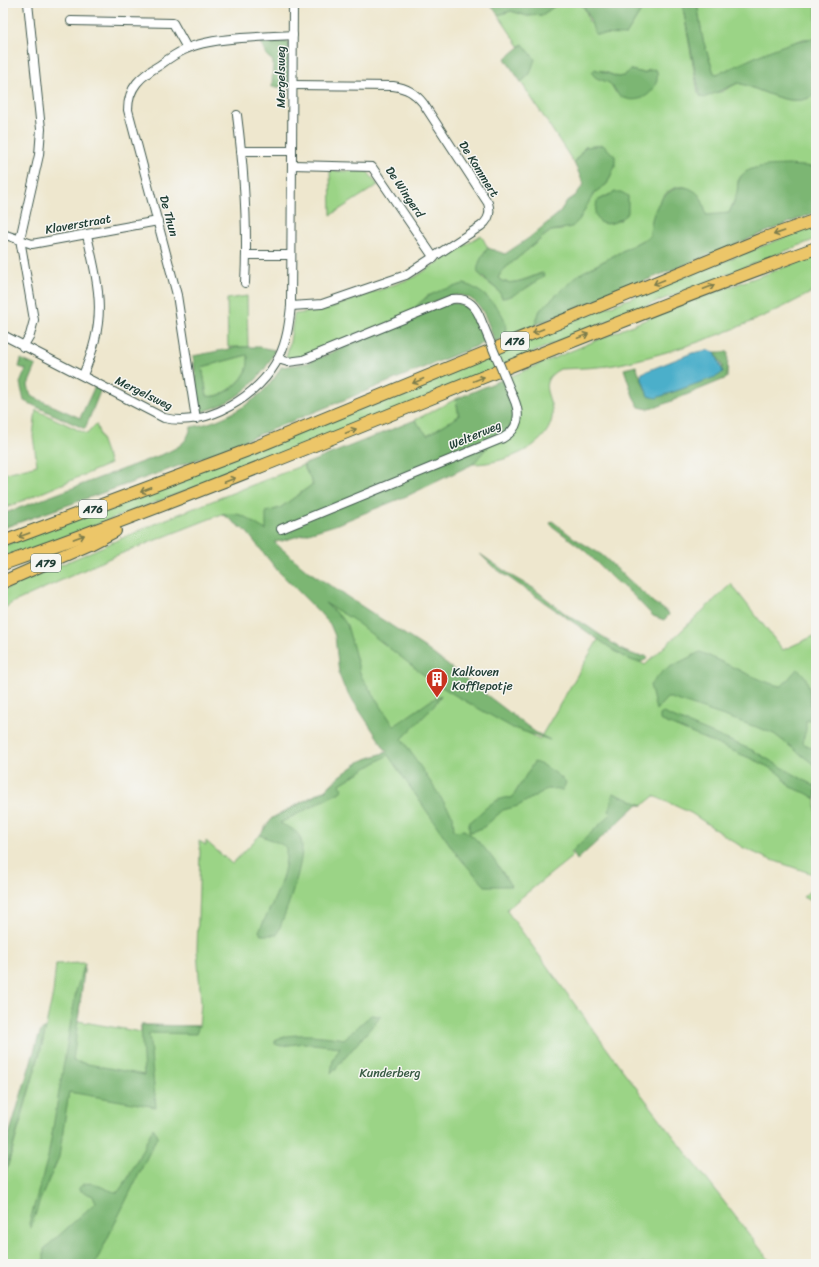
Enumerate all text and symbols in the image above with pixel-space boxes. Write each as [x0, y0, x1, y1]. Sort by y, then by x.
street label: Mergelsweg [270, 46, 292, 108]
street label: De Kommert [453, 136, 505, 202]
street label: De Wingerd [379, 161, 431, 224]
street label: De Thun [153, 193, 185, 240]
street label: Klaverstraat [43, 207, 113, 241]
one-way arrow [773, 230, 786, 237]
one-way arrow [653, 278, 665, 286]
one-way arrow [703, 283, 715, 291]
one-way arrow [533, 328, 545, 335]
road number: A76 [501, 332, 529, 350]
one-way arrow [576, 332, 588, 340]
street label: Mergelsweg [111, 369, 177, 417]
one-way arrow [472, 374, 484, 382]
one-way arrow [413, 377, 425, 385]
street label: Welterweg [445, 414, 505, 456]
one-way arrow [344, 427, 356, 435]
one-way arrow [224, 475, 236, 483]
one-way arrow [140, 486, 152, 494]
road number: A76 [79, 500, 107, 518]
one-way arrow [18, 531, 30, 539]
one-way arrow [73, 533, 86, 540]
road number: A79 [31, 554, 61, 572]
place label: Kalkoven Koffiepotje [452, 661, 513, 697]
building icon: Kalkoven Koffiepotje [424, 666, 450, 699]
park label: Kunderberg [360, 1062, 420, 1084]

